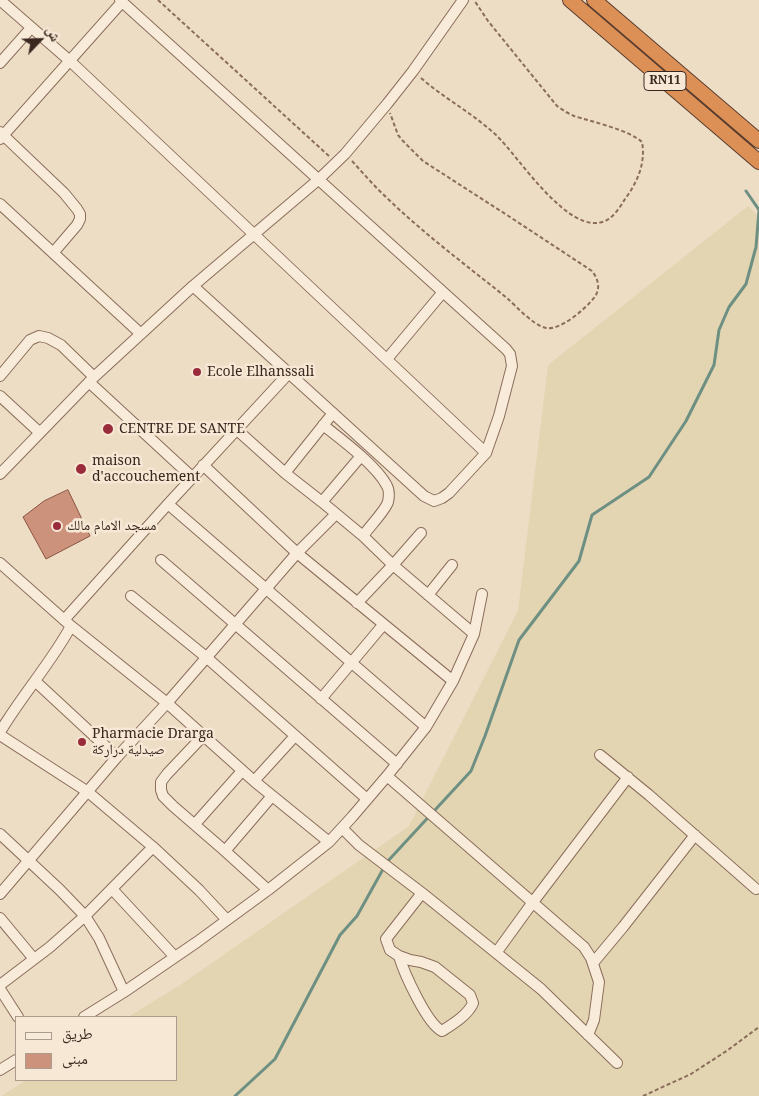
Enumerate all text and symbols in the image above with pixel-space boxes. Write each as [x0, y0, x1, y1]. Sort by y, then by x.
north arrow [15, 15, 65, 65]
text: ش [42, 23, 66, 44]
road number: RN11 [644, 72, 686, 90]
place label: Ecole Elhanssali [207, 364, 314, 380]
marker: Ecole Elhanssali [191, 366, 203, 378]
place label: CENTRE DE SANTE [119, 421, 245, 437]
marker: CENTRE DE SANTE [101, 422, 115, 436]
place label: maison d'accouchement [92, 453, 200, 486]
marker: maison d'accouchement [74, 462, 88, 476]
place label: مسجد الامام مالك [67, 518, 156, 534]
marker: مسجد الامام مالك [51, 520, 63, 532]
place label: Pharmacie Drarga صيدلية دراركة [92, 726, 214, 759]
marker: Pharmacie Drarga صيدلية دراركة [76, 736, 88, 748]
legend [15, 1016, 178, 1081]
text: طريق [62, 1023, 93, 1043]
text: مبنى [62, 1048, 88, 1068]

